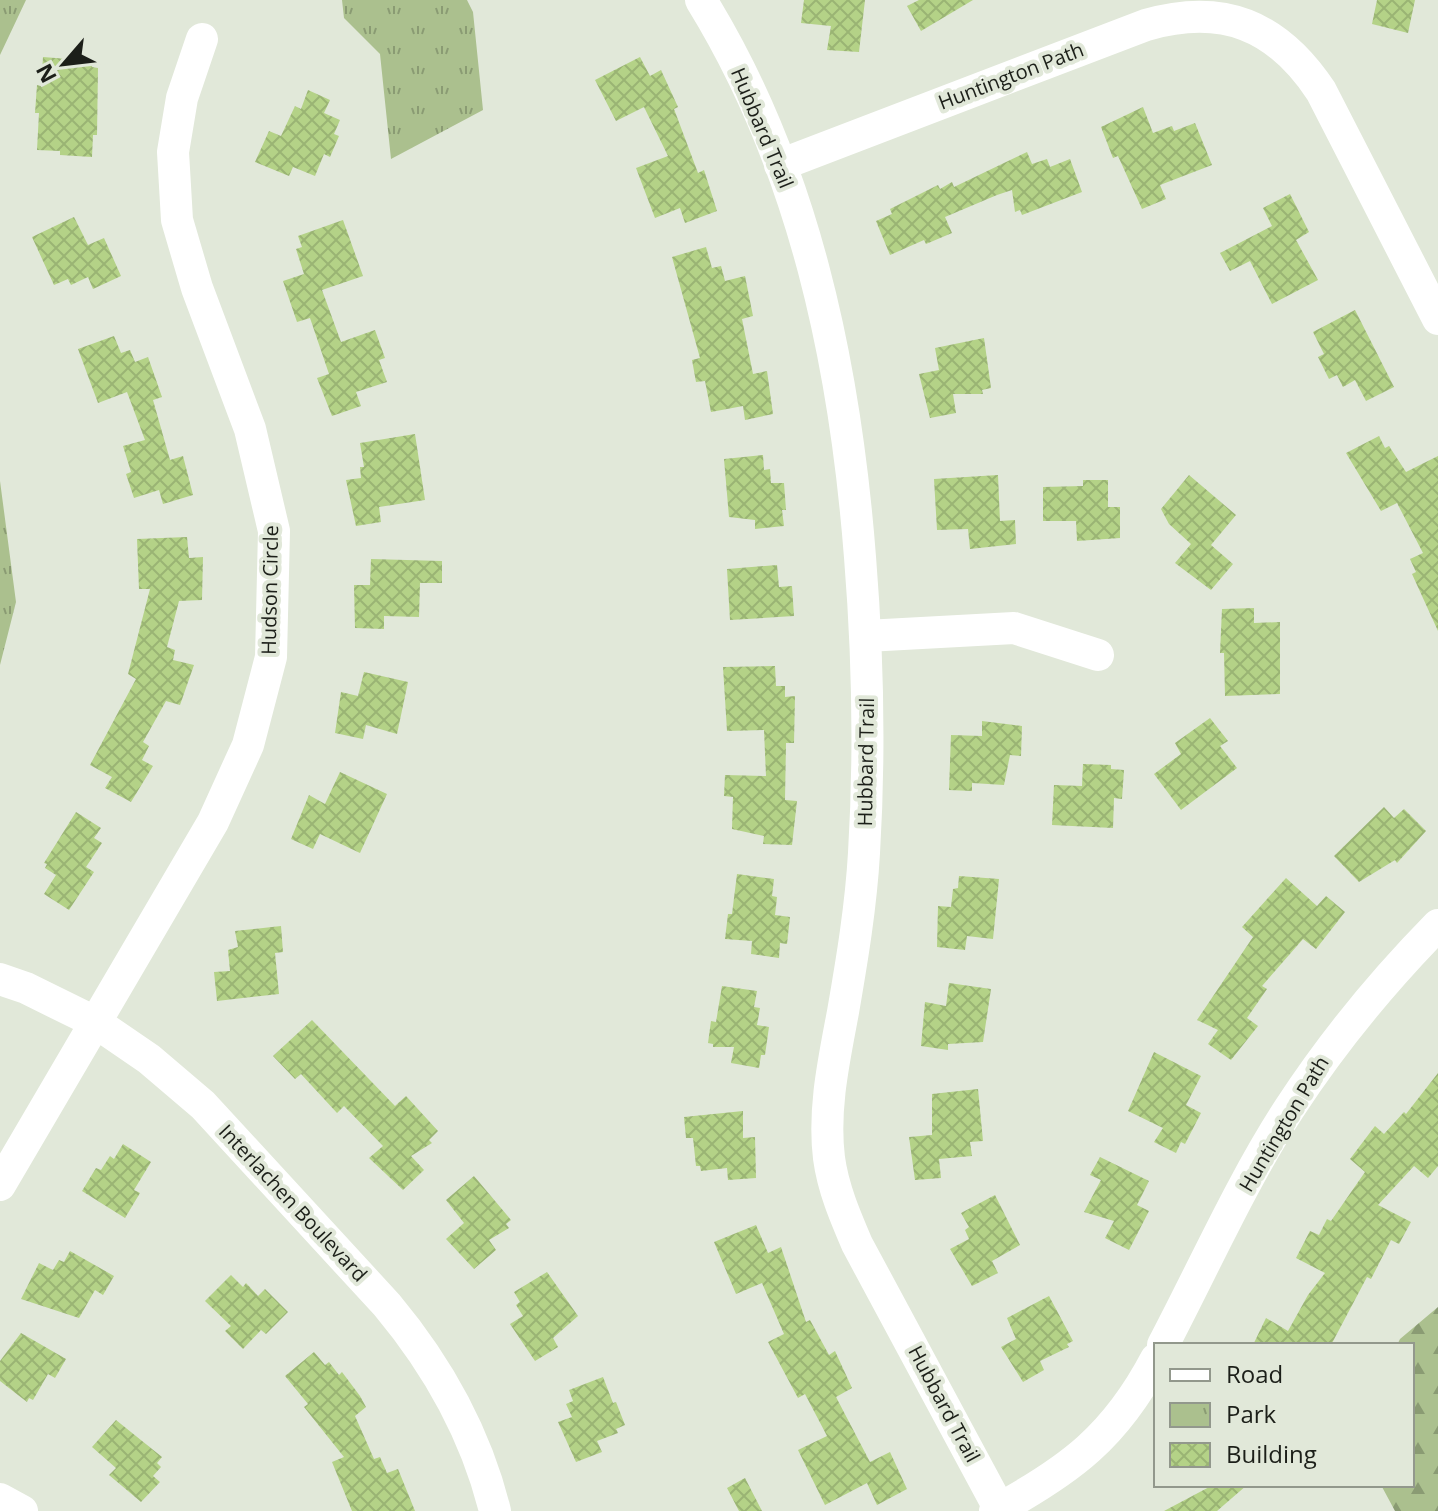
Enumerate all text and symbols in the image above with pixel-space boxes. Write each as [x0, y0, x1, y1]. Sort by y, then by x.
north arrow [24, 24, 104, 104]
street label: Huntington Path [934, 35, 1087, 116]
text: N [28, 59, 63, 89]
street label: Hubbard Trail [725, 63, 800, 192]
street label: Hudson Circle [255, 525, 284, 655]
street label: Hubbard Trail [851, 697, 880, 827]
street label: Huntington Path [1232, 1051, 1335, 1197]
street label: Interlachen Boulevard [213, 1118, 374, 1287]
street label: Hubbard Trail [902, 1341, 987, 1467]
legend [1154, 1343, 1414, 1487]
text: Road [1226, 1357, 1283, 1390]
text: Park [1226, 1397, 1277, 1430]
text: Building [1226, 1437, 1317, 1470]

